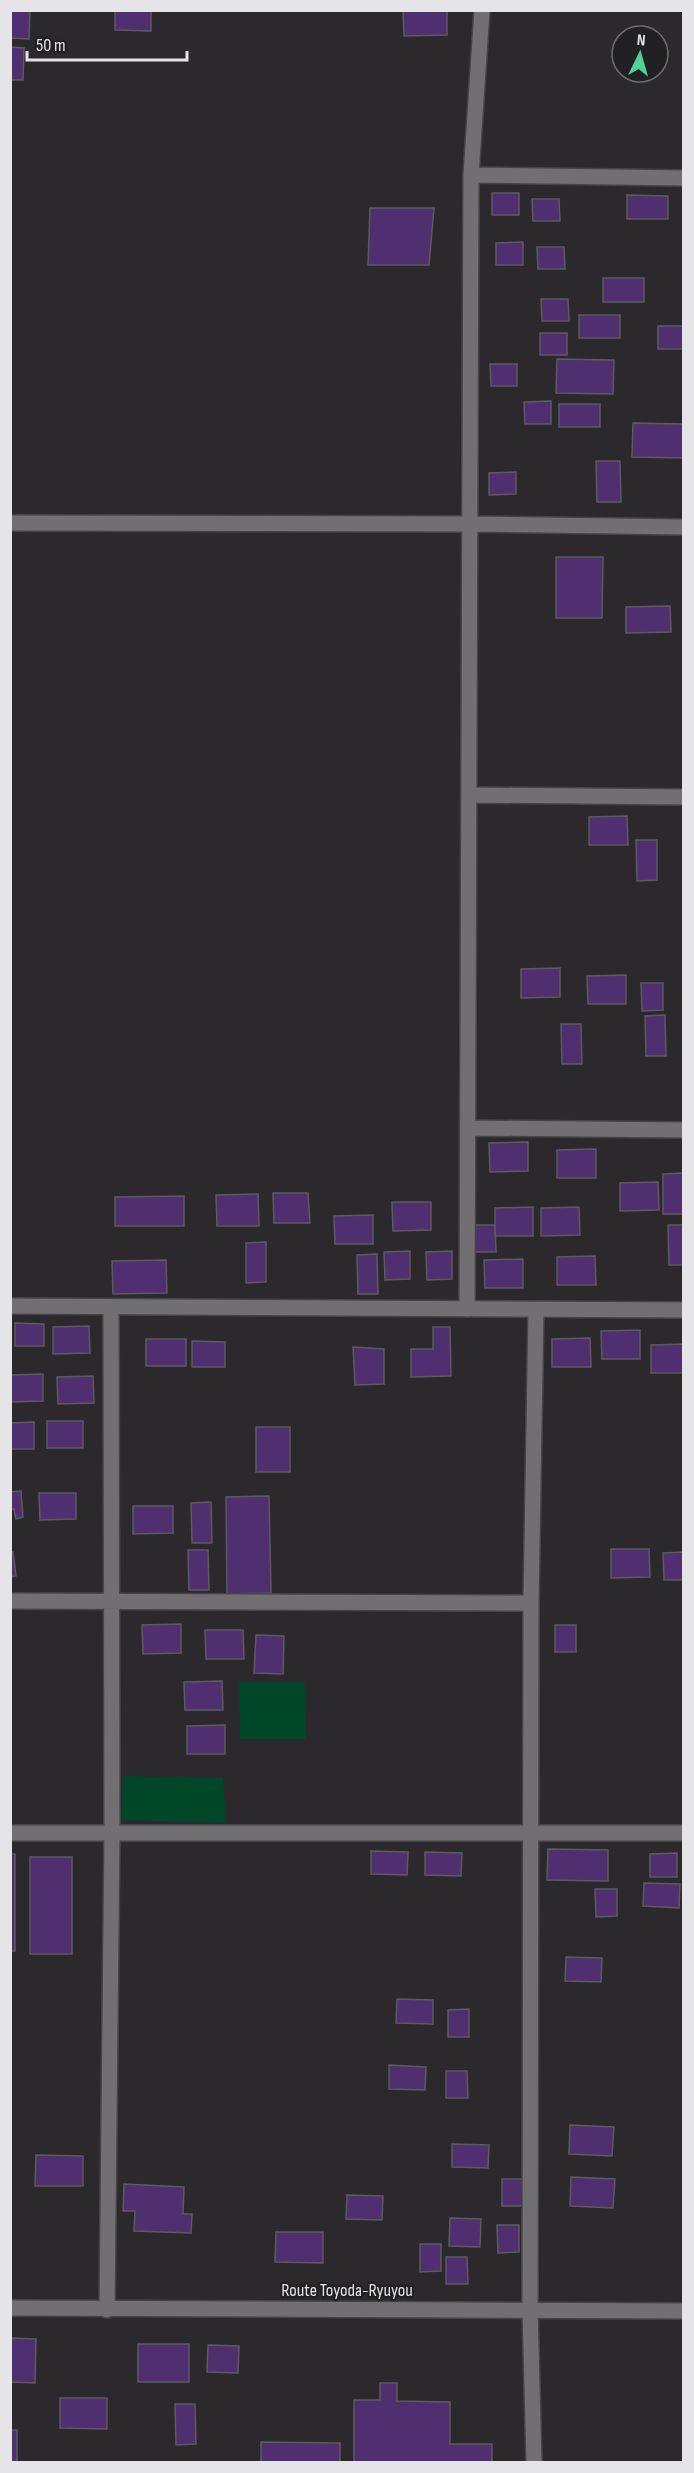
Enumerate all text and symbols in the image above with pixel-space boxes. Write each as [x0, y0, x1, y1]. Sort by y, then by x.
scale bar [27, 24, 188, 62]
north arrow [610, 24, 670, 84]
text: N [636, 31, 646, 50]
text: 50 m [36, 35, 66, 56]
street label: Route Toyoda-Ryuyou [281, 2280, 413, 2301]

